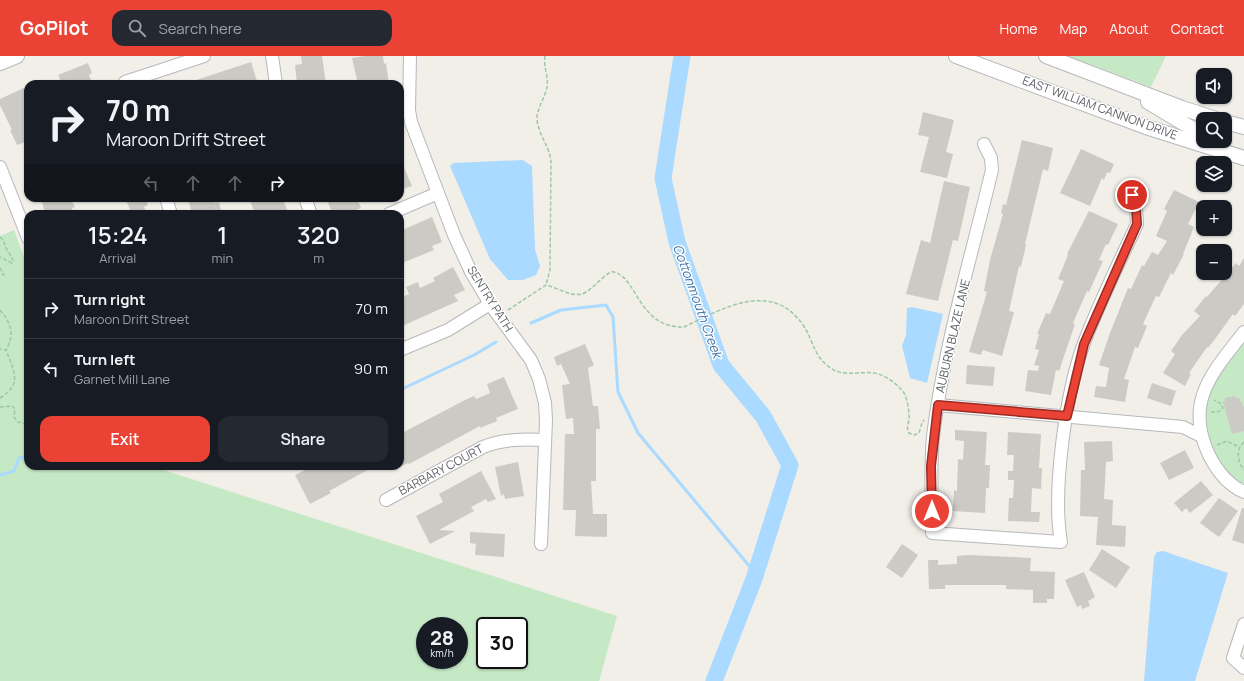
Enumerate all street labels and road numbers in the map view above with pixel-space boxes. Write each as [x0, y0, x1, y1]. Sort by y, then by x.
street label: EAST WILLIAM CANNON DRIVE [1020, 71, 1180, 144]
street label: SENTRY PATH [463, 263, 517, 335]
street label: AUBURN BLAZE LANE [931, 277, 974, 394]
street label: BARBARY COURT [395, 440, 487, 499]

